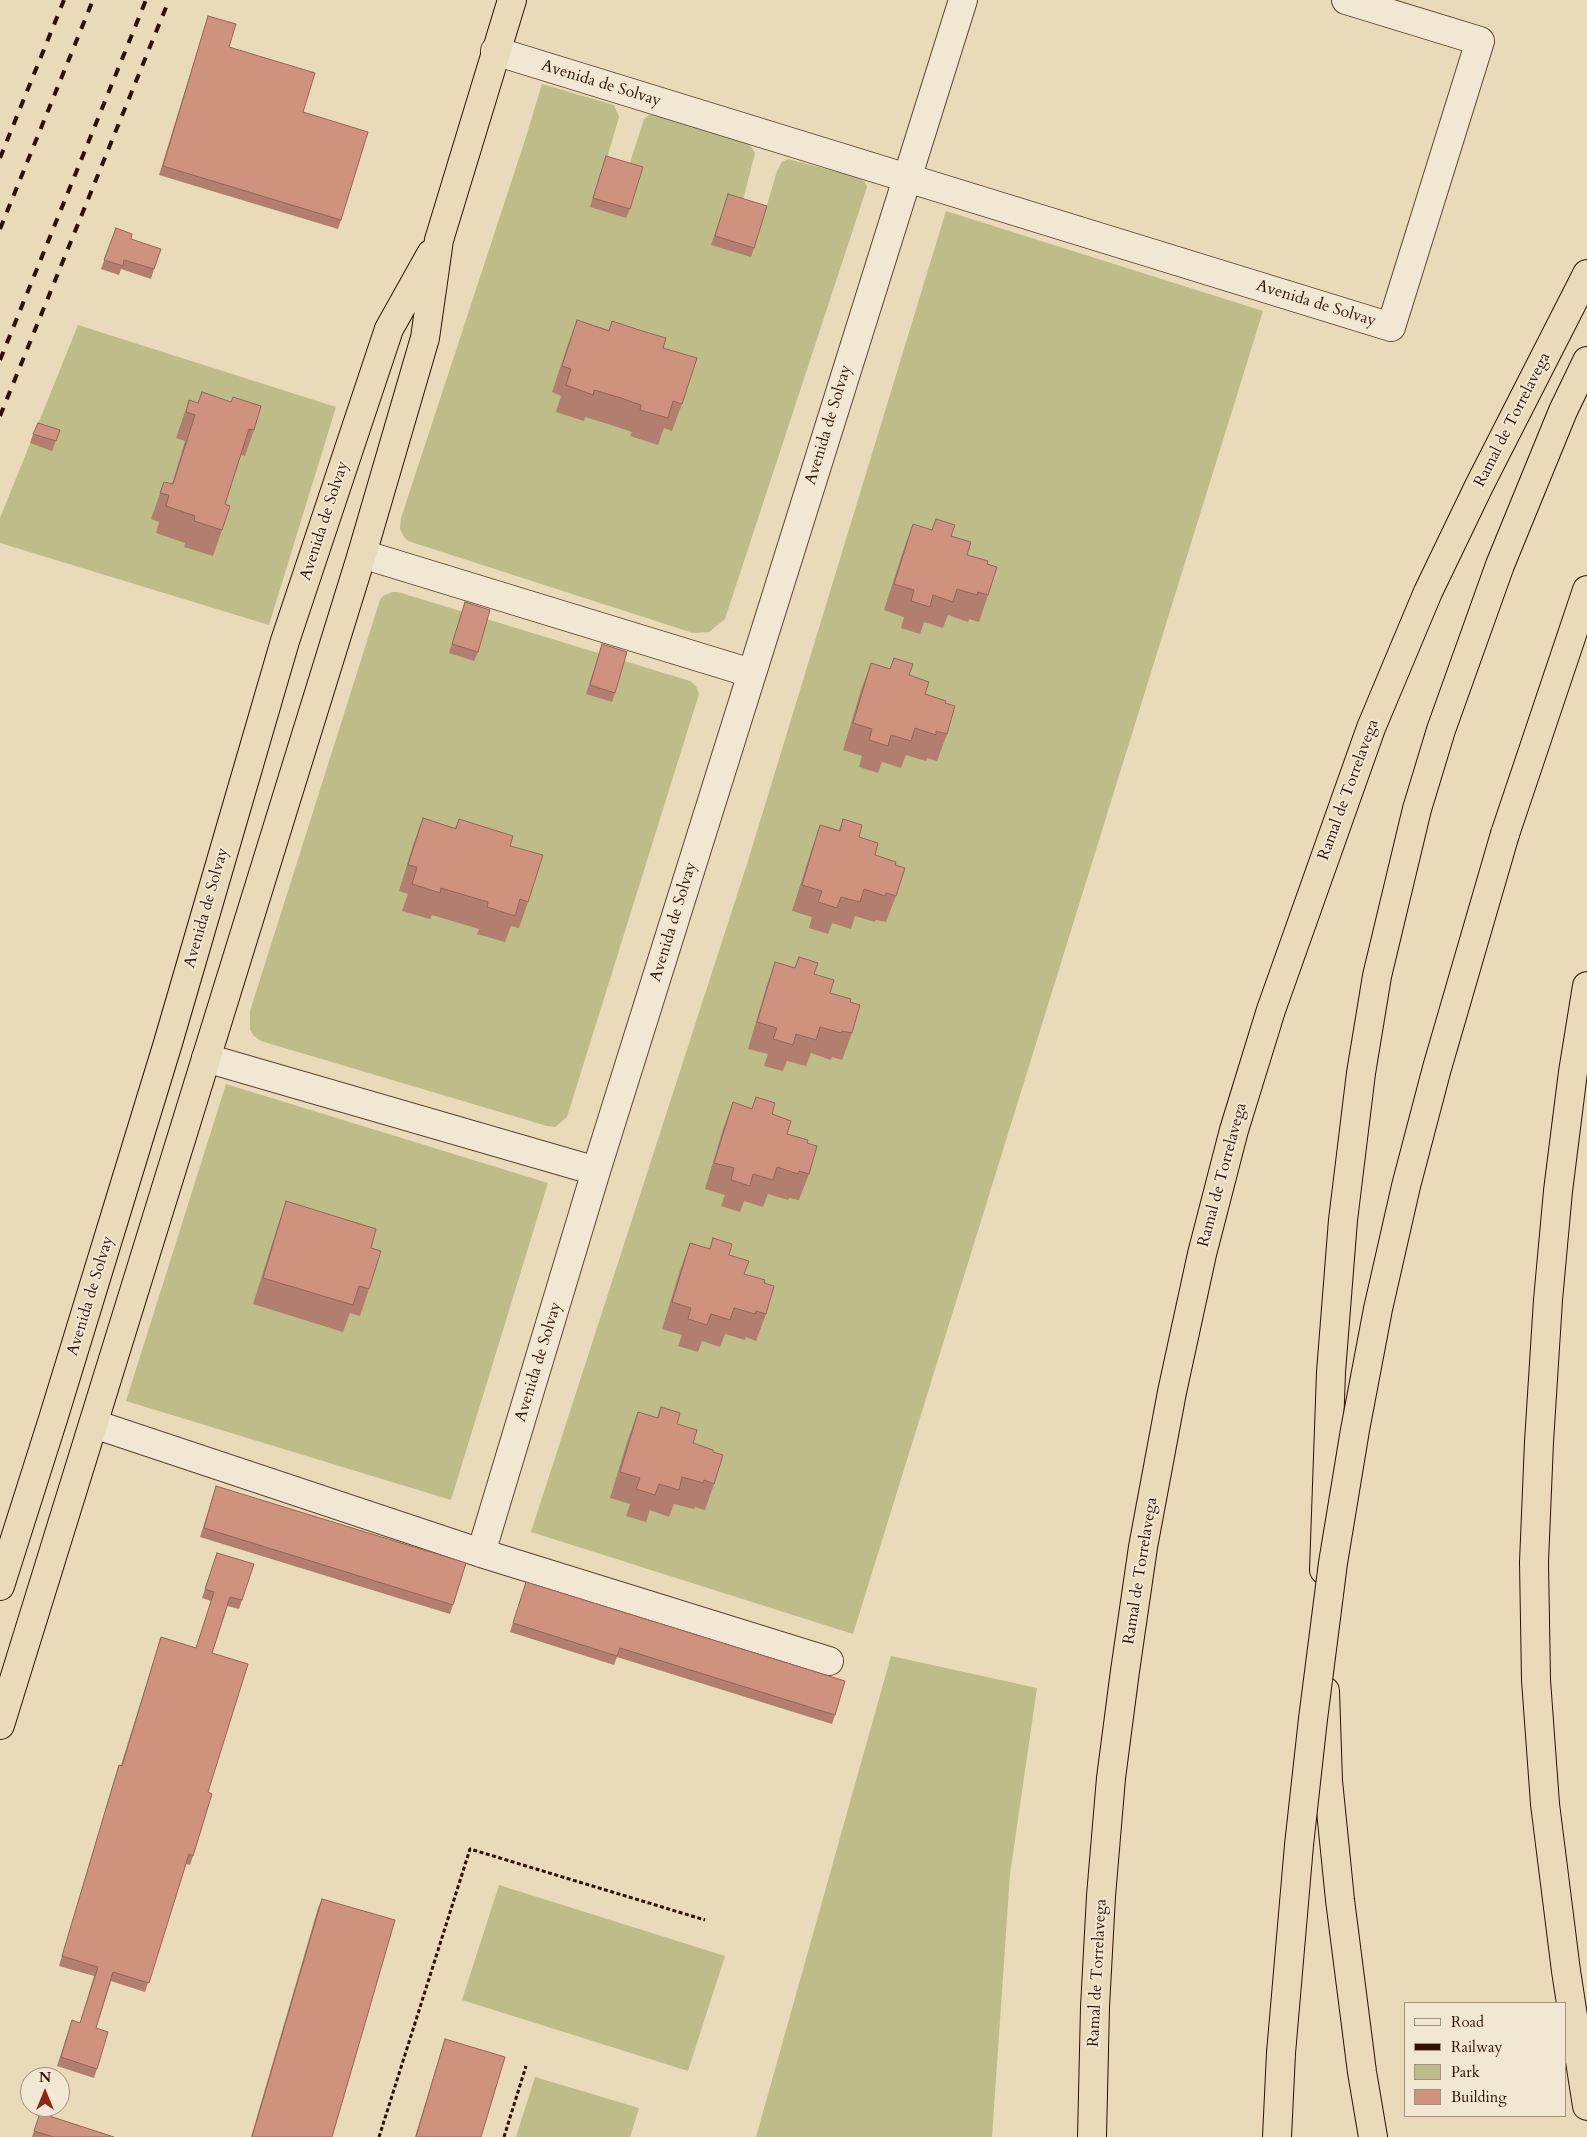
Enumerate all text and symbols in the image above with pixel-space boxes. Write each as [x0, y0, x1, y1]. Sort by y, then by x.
street label: Avenida de Solvay [539, 57, 663, 111]
street label: Avenida de Solvay [1254, 277, 1378, 331]
street label: Ramal de Torrelavega [1471, 350, 1555, 490]
street label: Avenida de Solvay [802, 363, 856, 487]
street label: Avenida de Solvay [297, 459, 353, 583]
street label: Ramal de Torrelavega [1315, 717, 1383, 863]
street label: Avenida de Solvay [181, 846, 233, 970]
street label: Avenida de Solvay [647, 860, 701, 984]
street label: Ramal de Torrelavega [1195, 1101, 1251, 1249]
street label: Avenida de Solvay [64, 1234, 118, 1358]
street label: Avenida de Solvay [512, 1300, 566, 1424]
street label: Ramal de Torrelavega [1120, 1496, 1162, 1646]
street label: Ramal de Torrelavega [1085, 1898, 1111, 2048]
legend [1404, 2002, 1567, 2117]
text: Road [1451, 2012, 1484, 2032]
text: Railway [1451, 2037, 1502, 2057]
text: Park [1451, 2062, 1480, 2082]
north arrow [20, 2067, 70, 2117]
text: N [39, 2068, 51, 2087]
text: Building [1451, 2087, 1507, 2107]

